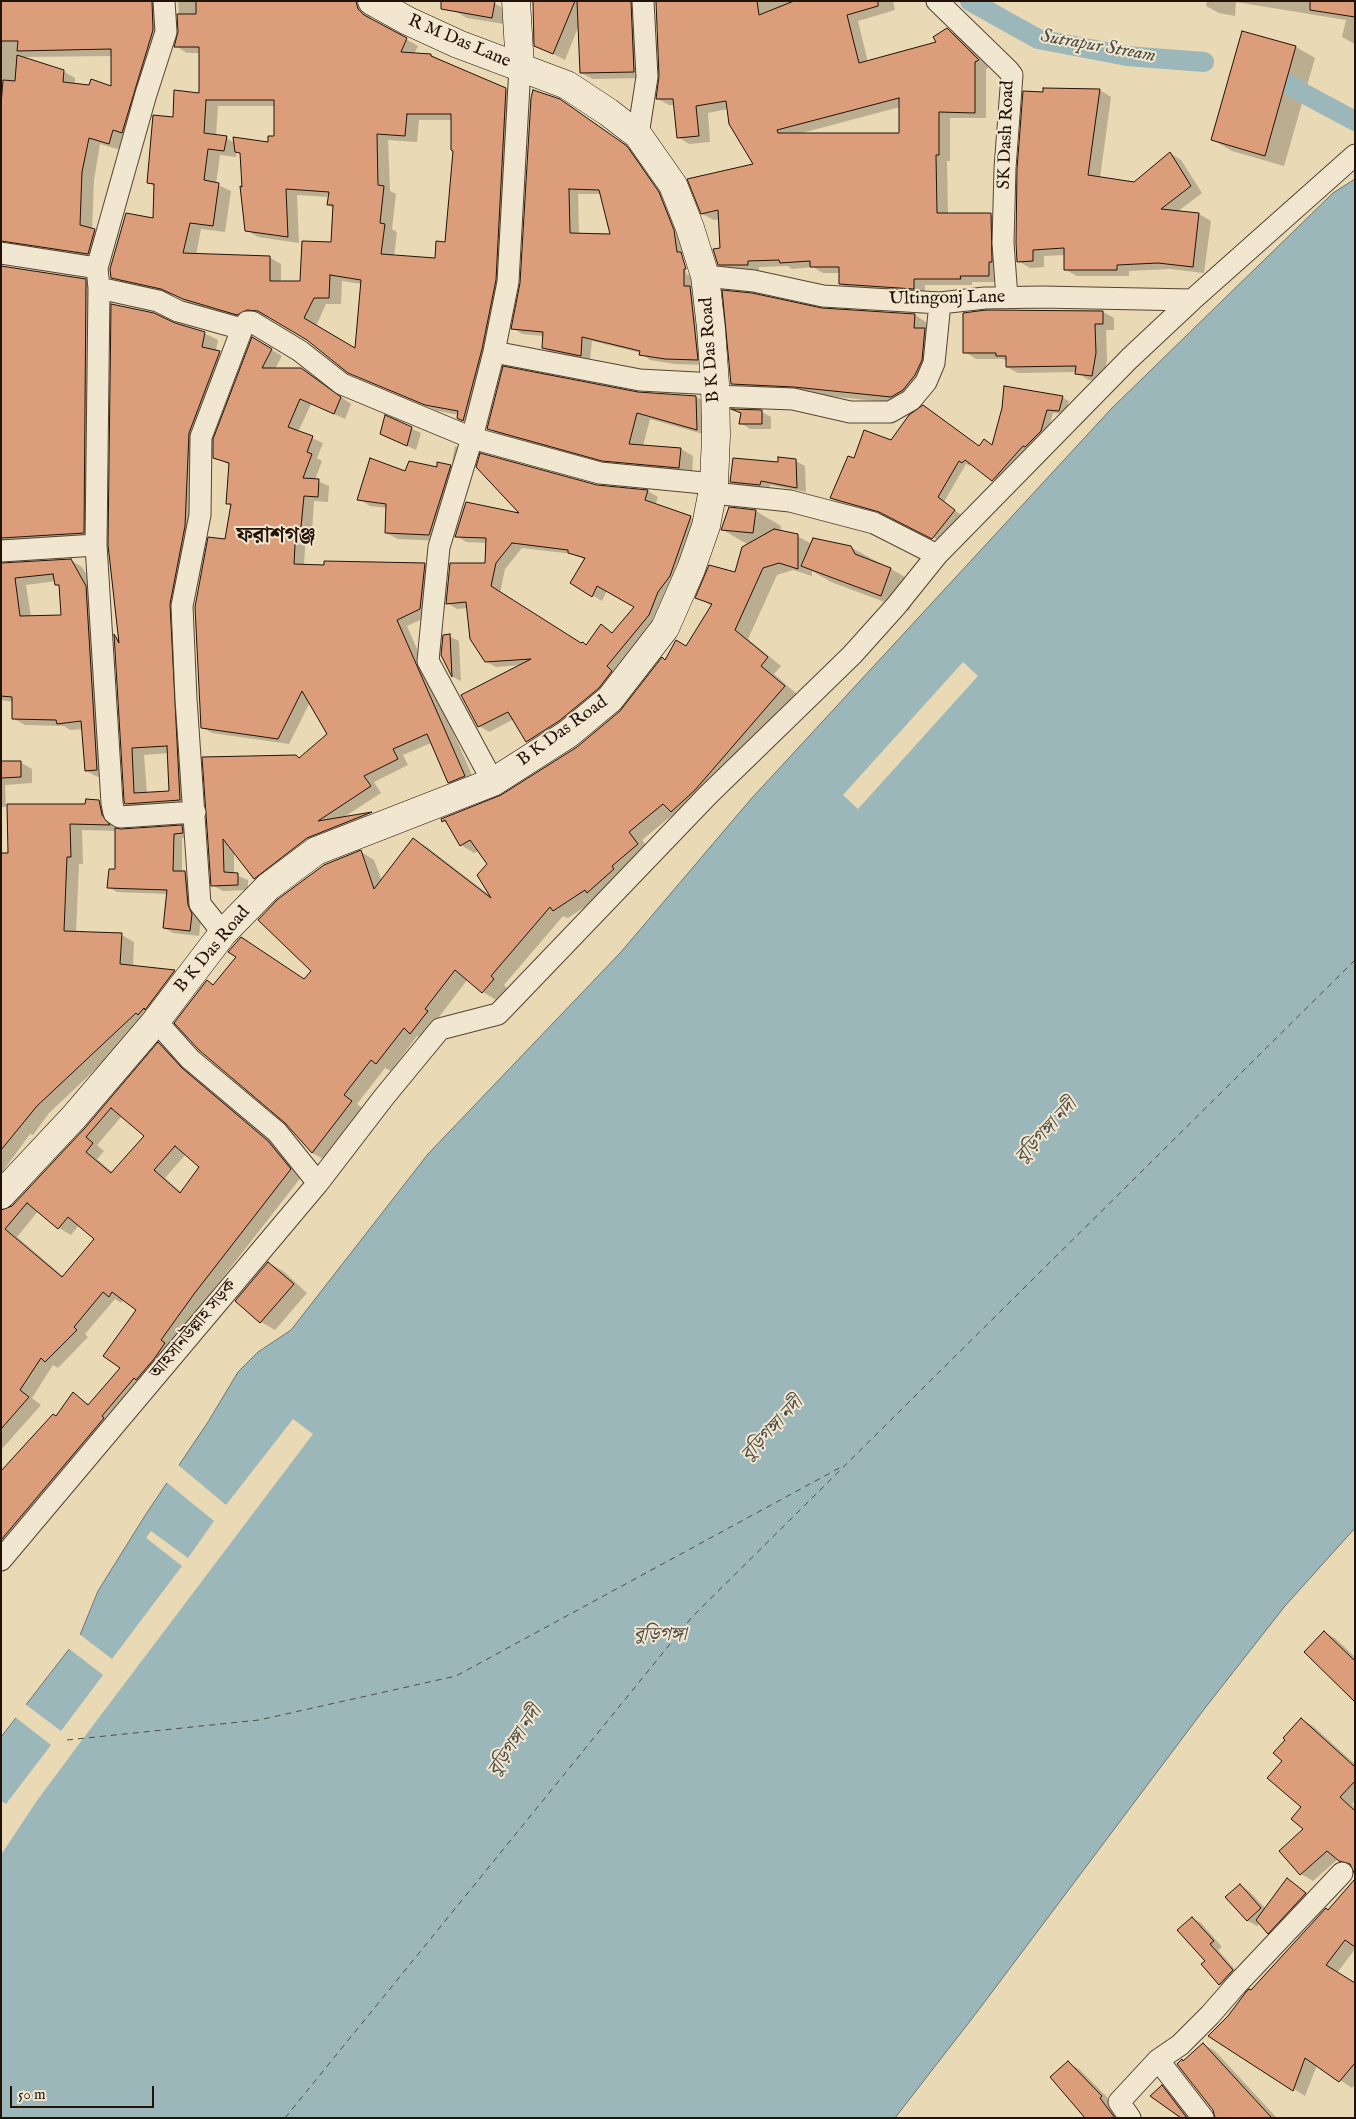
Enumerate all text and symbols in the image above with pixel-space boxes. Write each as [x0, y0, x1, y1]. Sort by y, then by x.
street label: R M Das Lane [404, 11, 514, 73]
water label: Sutrapur Stream [1039, 26, 1157, 68]
street label: SK Dash Road [994, 80, 1020, 190]
street label: Ultingonj Lane [889, 287, 1005, 311]
street label: B K Das Road [697, 296, 725, 404]
district label: ফরাশগঞ্জ [236, 524, 316, 550]
street label: B K Das Road [514, 692, 612, 772]
street label: B K Das Road [171, 902, 255, 998]
water label: বুড়িগঙ্গা নদী [1011, 1095, 1083, 1169]
street label: আহসানউল্লাহ সড়ক [146, 1276, 242, 1384]
water label: বুড়িগঙ্গা নদী [737, 1393, 809, 1467]
water label: বুড়িগঙ্গা [634, 1625, 686, 1647]
water label: বুড়িগঙ্গা নদী [484, 1702, 548, 1782]
scale bar [12, 2076, 156, 2108]
text: 50 m [18, 2085, 46, 2104]

